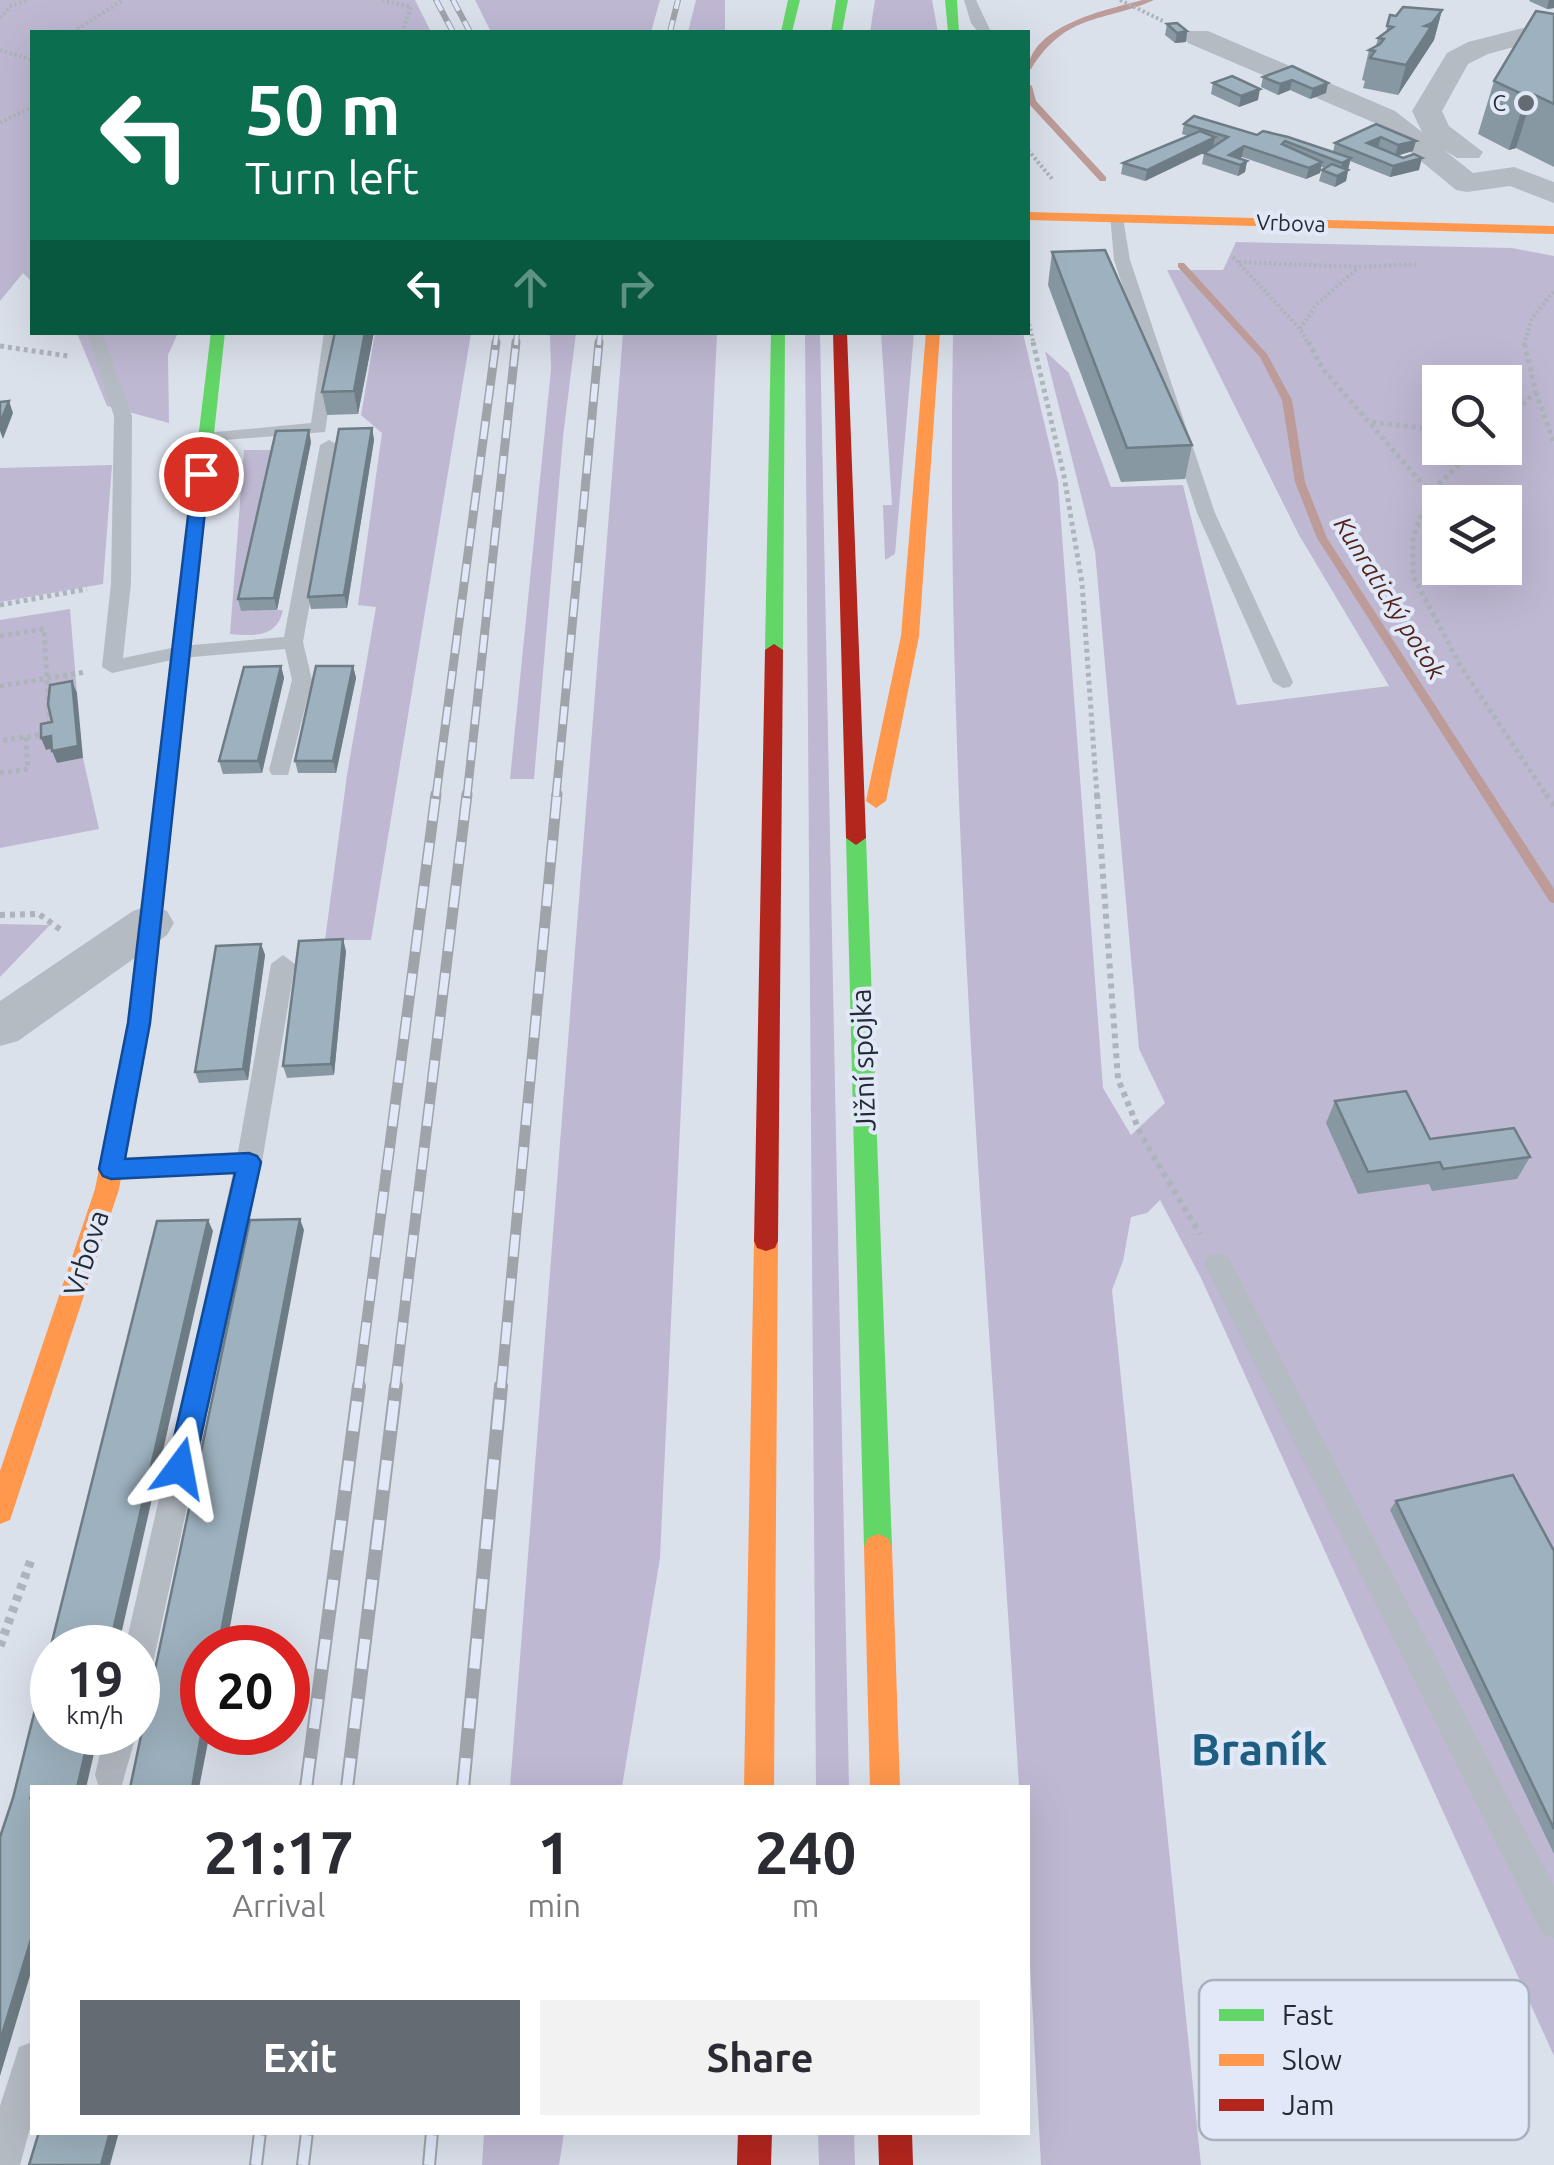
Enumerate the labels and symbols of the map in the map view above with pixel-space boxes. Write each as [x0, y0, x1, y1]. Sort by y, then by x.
place label: C [1493, 90, 1506, 115]
marker: C [1515, 92, 1537, 114]
street label: Vrbova [1256, 209, 1326, 236]
pin [159, 432, 244, 517]
water label: Kunratický potok [1329, 512, 1451, 684]
street label: Jižní spojka [845, 988, 880, 1132]
street label: Vrbova [57, 1206, 114, 1300]
position arrow [128, 1416, 232, 1520]
speed limit sign: 20 [180, 1625, 310, 1755]
district label: Braník [1191, 1723, 1327, 1774]
legend [1199, 1980, 1529, 2140]
text: Fast [1282, 1999, 1333, 2030]
text: Slow [1282, 2044, 1342, 2075]
text: Jam [1282, 2089, 1334, 2120]

